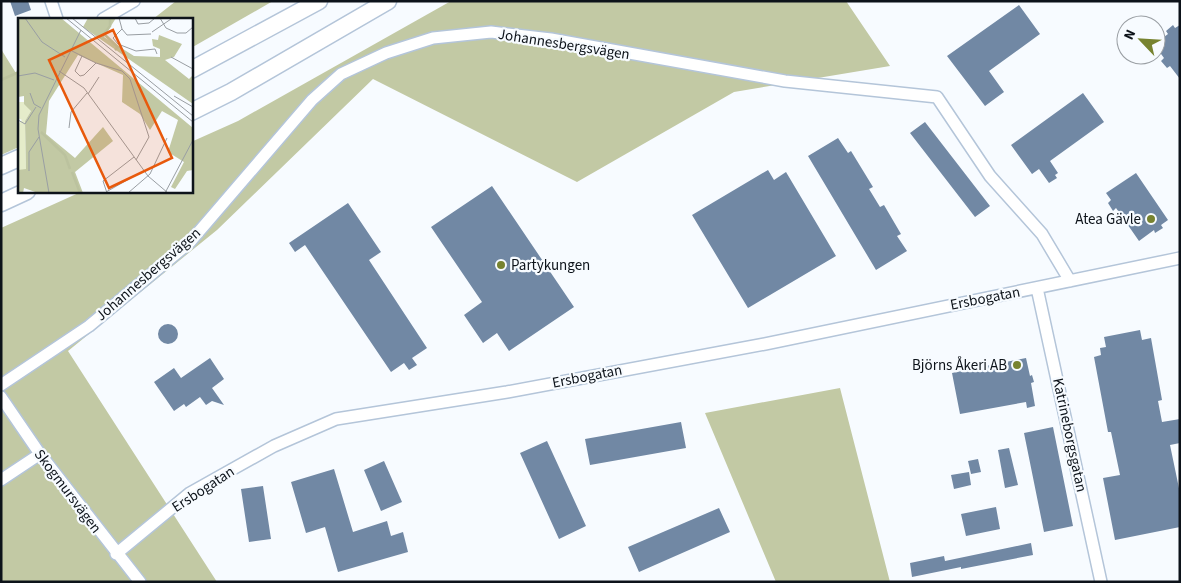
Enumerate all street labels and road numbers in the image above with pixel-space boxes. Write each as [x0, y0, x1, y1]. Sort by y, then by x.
street label: Johannesbergsvägen [497, 24, 631, 65]
street label: Johannesbergsvägen [91, 223, 205, 326]
street label: Ersbogatan [948, 281, 1022, 316]
street label: Ersbogatan [550, 359, 624, 394]
street label: Katrineborgsgatan [1047, 376, 1092, 494]
street label: Skogmursvägen [29, 445, 106, 538]
street label: Ersbogatan [168, 461, 239, 518]

